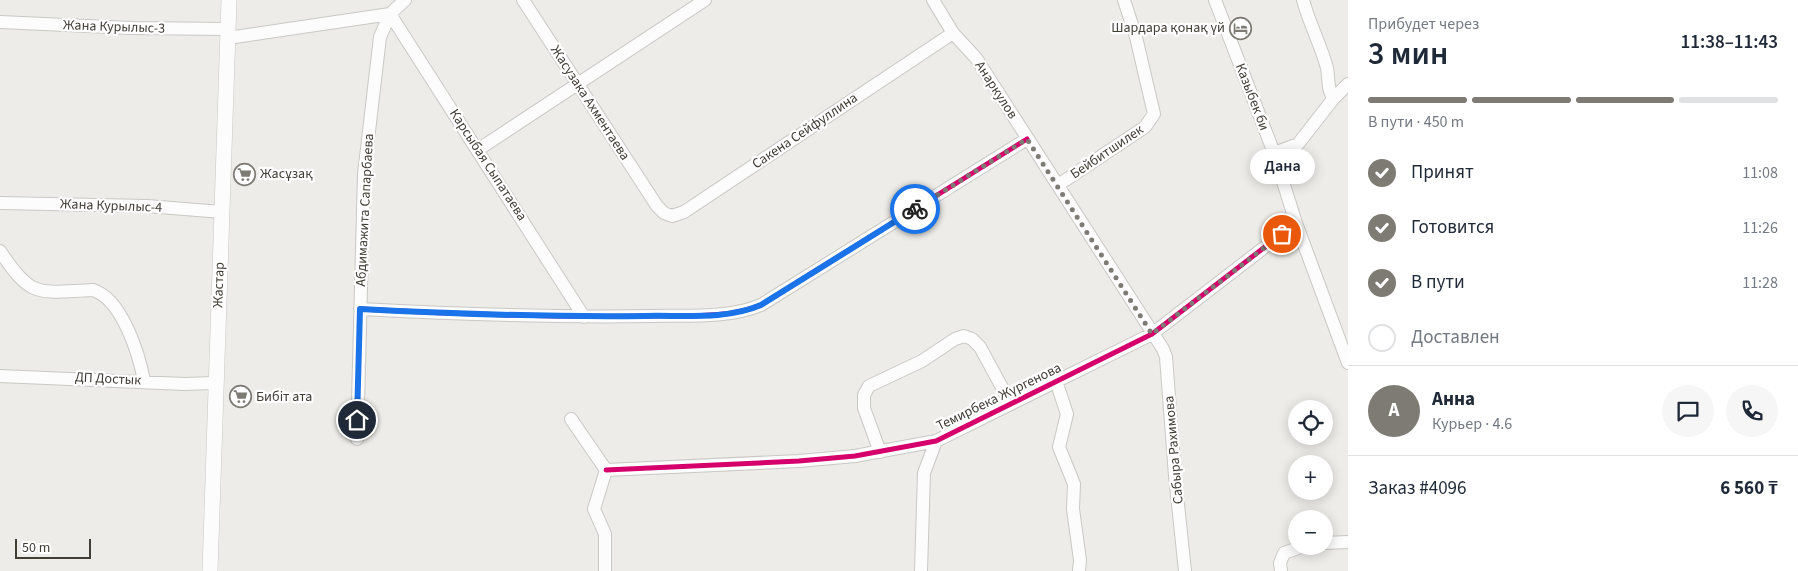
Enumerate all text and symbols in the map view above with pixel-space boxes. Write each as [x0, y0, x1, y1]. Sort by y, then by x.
text: Прибудет через [1368, 13, 1479, 35]
street label: Жана Курылыс-3 [63, 15, 166, 39]
hotel icon: Шардара қонақ үй [1229, 16, 1253, 40]
place label: Шардара қонақ үй [1111, 18, 1225, 38]
text: 11:38–11:43 [1680, 29, 1778, 56]
text: 3 мин [1368, 31, 1448, 77]
street label: Жасузака Ахментаева [545, 42, 635, 164]
street label: Анаркулов [970, 57, 1022, 123]
street label: Казыбек би [1230, 60, 1274, 134]
street label: Сакена Сейфуллина [748, 88, 862, 174]
street label: Карсыбая Сыпатаева [444, 105, 532, 225]
text: В пути · 450 m [1368, 111, 1464, 133]
street label: Бейбитшилек [1066, 120, 1148, 184]
street label: Абдимажита Сапарбаева [351, 133, 379, 287]
callout: Дана [1250, 149, 1314, 184]
text: Дана [1264, 155, 1301, 177]
icon: check [1368, 159, 1396, 187]
text: Принят [1411, 159, 1474, 186]
supermarket icon: Жасұзақ [232, 162, 256, 186]
text: 11:08 [1742, 162, 1778, 184]
place label: Жасұзақ [260, 164, 313, 184]
courier [890, 184, 940, 234]
street label: Жана Курылыс-4 [60, 194, 163, 218]
icon: bike [901, 195, 929, 223]
pin [1261, 213, 1303, 255]
icon: check [1368, 214, 1396, 242]
text: Готовится [1411, 214, 1494, 241]
text: 11:26 [1742, 217, 1778, 239]
icon: bag [1268, 220, 1296, 248]
street label: Жастар [208, 261, 230, 308]
icon: check [1368, 269, 1396, 297]
text: В пути [1411, 269, 1465, 296]
text: 11:28 [1742, 272, 1778, 294]
text: Доставлен [1411, 324, 1500, 351]
street label: Темирбека Жүргенова [933, 358, 1065, 436]
street label: ДП Достык [74, 367, 142, 391]
supermarket icon: Бибіт ата [228, 385, 252, 409]
button: chat [1662, 385, 1714, 437]
button: phone [1726, 385, 1778, 437]
text: Анна [1432, 386, 1475, 413]
place label: Бибіт ата [256, 387, 312, 407]
street label: Сабыра Рахимова [1159, 395, 1189, 505]
text: А [1389, 397, 1399, 424]
pin [336, 399, 378, 441]
map controls [1288, 400, 1333, 555]
button: locate [1288, 400, 1333, 445]
icon: home [343, 406, 371, 434]
text: Курьер · 4.6 [1432, 413, 1512, 435]
button: + [1288, 455, 1333, 500]
text: Заказ #4096 [1368, 475, 1467, 502]
text: 6 560 ₸ [1720, 475, 1778, 502]
button: − [1288, 510, 1333, 555]
scale bar [15, 536, 91, 559]
text: 50 m [22, 538, 50, 558]

